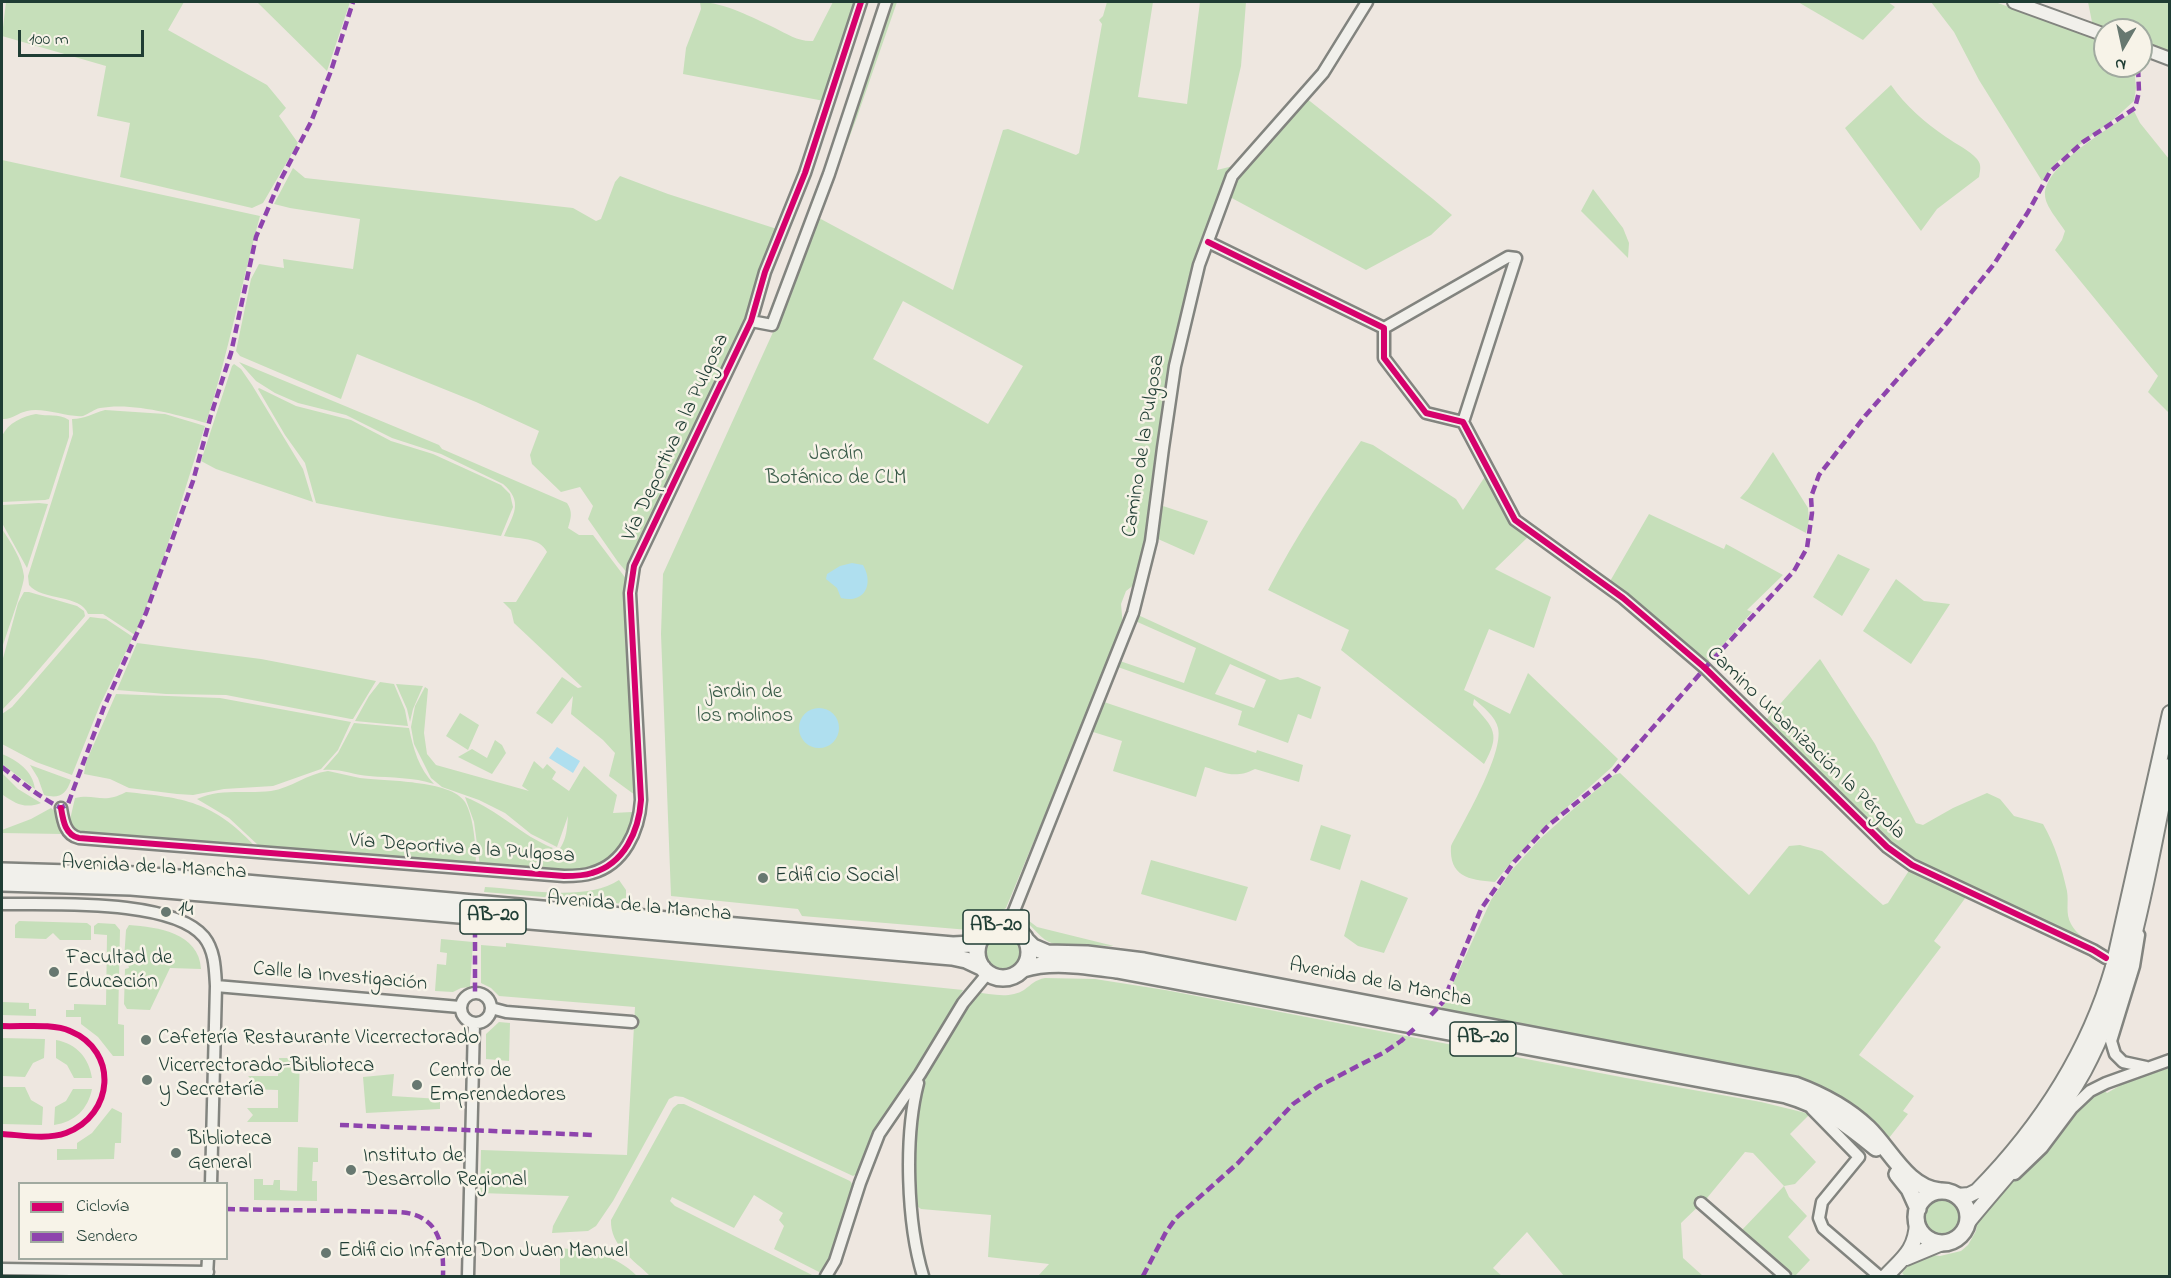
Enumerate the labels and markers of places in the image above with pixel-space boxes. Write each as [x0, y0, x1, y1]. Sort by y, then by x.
place label: Edificio Social [775, 865, 898, 891]
marker: Edificio Social [756, 871, 770, 885]
place label: 14 [178, 899, 193, 925]
marker: 14 [159, 905, 173, 919]
place label: Facultad de Educación [66, 947, 172, 997]
marker: Facultad de Educación [47, 965, 61, 979]
place label: Cafetería Restaurante Vicerrectorado [158, 1027, 479, 1053]
marker: Cafetería Restaurante Vicerrectorado [139, 1033, 153, 1047]
place label: Vicerrectorado-Biblioteca y Secretaría [159, 1055, 374, 1105]
place label: Centro de Emprendedores [429, 1060, 566, 1110]
marker: Vicerrectorado-Biblioteca y Secretaría [140, 1073, 154, 1087]
marker: Centro de Emprendedores [410, 1078, 424, 1092]
place label: Biblioteca General [188, 1128, 272, 1178]
place label: Instituto de Desarrollo Regional [363, 1145, 527, 1195]
marker: Biblioteca General [169, 1146, 183, 1160]
marker: Instituto de Desarrollo Regional [344, 1163, 358, 1177]
place label: Edificio Infante Don Juan Manuel [338, 1240, 628, 1266]
marker: Edificio Infante Don Juan Manuel [319, 1246, 333, 1260]

